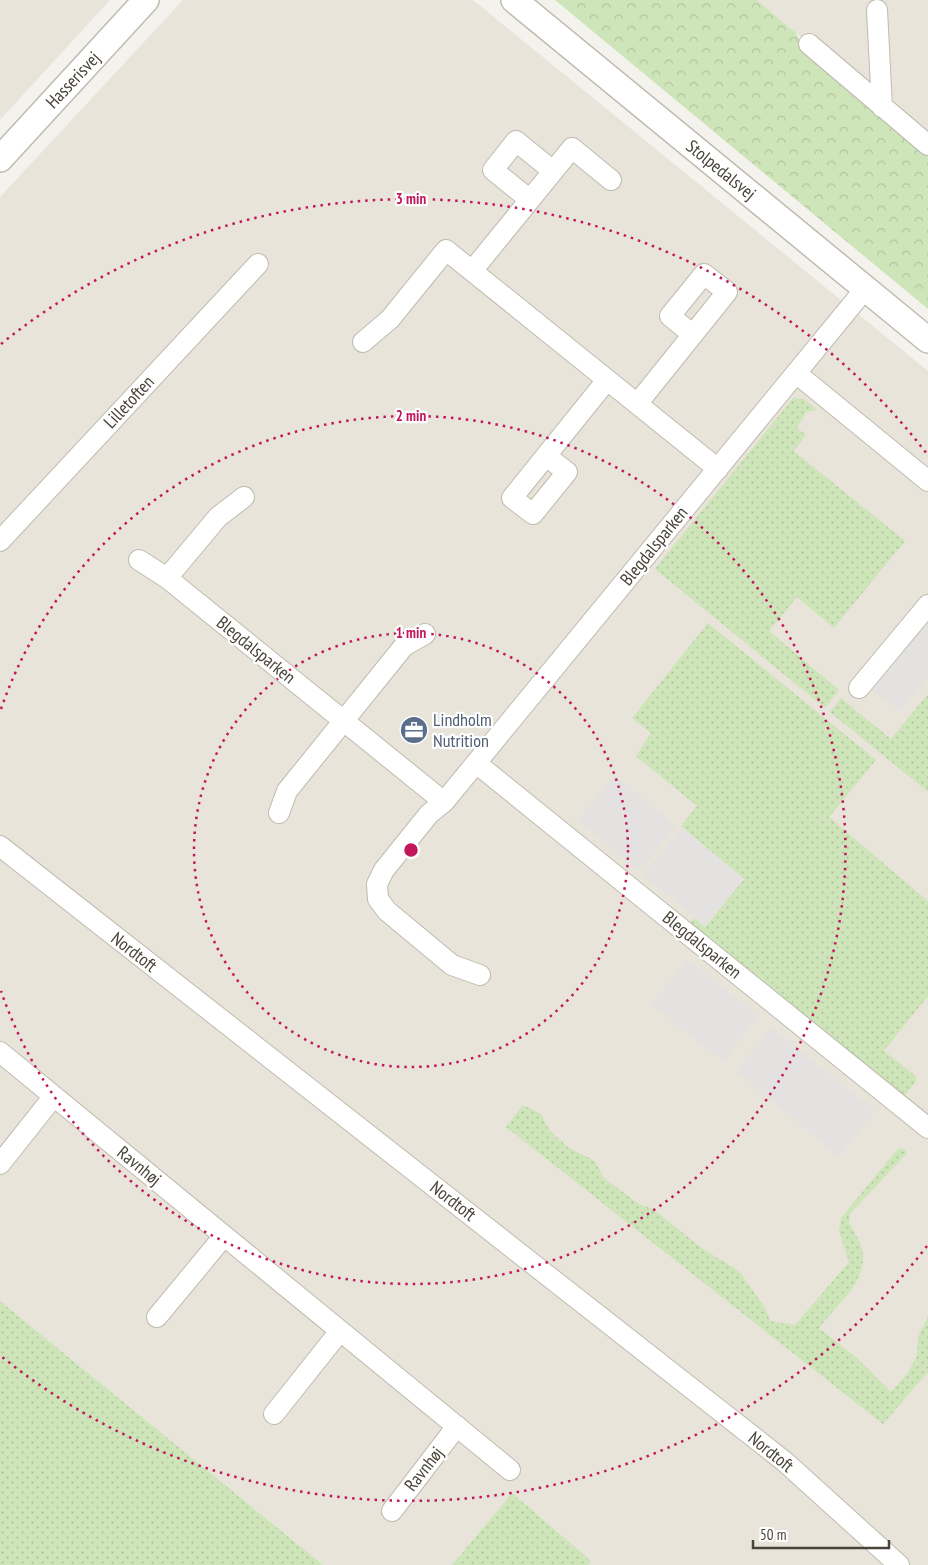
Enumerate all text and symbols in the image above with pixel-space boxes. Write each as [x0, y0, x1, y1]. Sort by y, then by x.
street label: Hasserisvej [40, 46, 105, 113]
street label: Stolpedalsvej [682, 134, 761, 205]
text: 3 min [396, 189, 426, 208]
street label: Lilletoften [98, 370, 159, 433]
text: 2 min [396, 406, 426, 425]
street label: Blegdalsparken [615, 501, 692, 590]
street label: Blegdalsparken [212, 611, 301, 688]
text: 1 min [396, 623, 426, 642]
place label: Lindholm Nutrition [433, 708, 492, 752]
office icon: Lindholm Nutrition [399, 715, 429, 745]
centre of rings [402, 841, 420, 859]
street label: Blegdalsparken [658, 906, 747, 983]
street label: Nordtoft [107, 927, 162, 977]
street label: Ravnhøj [113, 1141, 166, 1190]
street label: Nordtoft [426, 1176, 481, 1226]
street label: Nordtoft [744, 1426, 799, 1477]
street label: Ravnhøj [399, 1442, 448, 1496]
scale bar [753, 1518, 889, 1550]
text: 50 m [760, 1525, 786, 1544]

